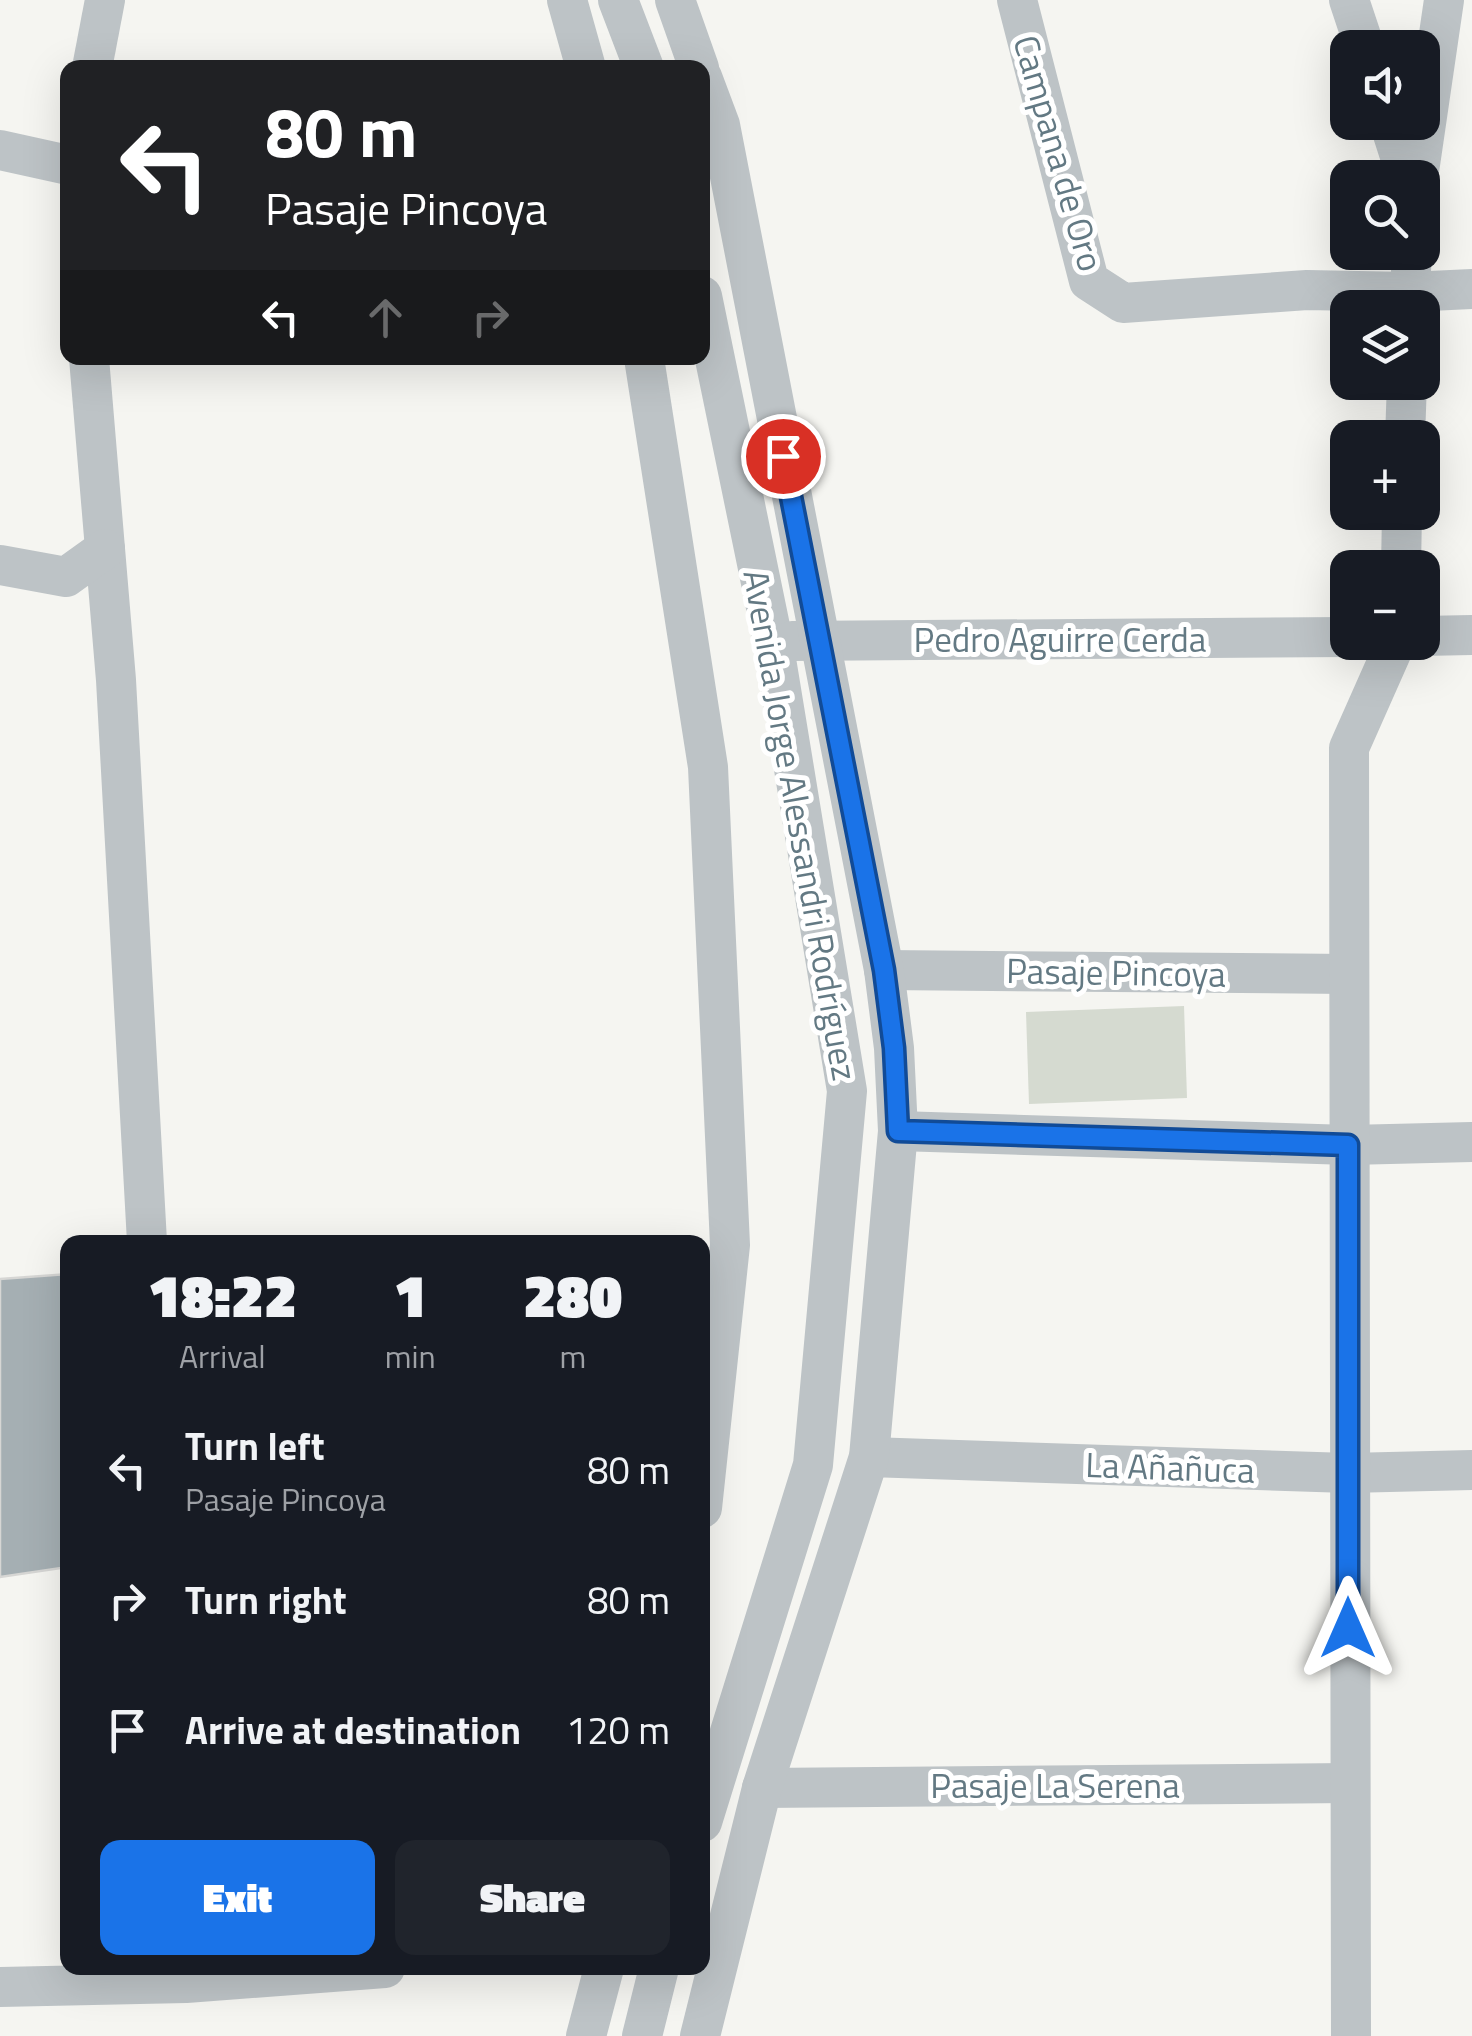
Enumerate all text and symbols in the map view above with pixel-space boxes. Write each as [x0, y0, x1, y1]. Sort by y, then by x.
street label: Campana de Oro [1000, 29, 1118, 277]
map controls [1330, 30, 1440, 660]
button: sound [1330, 30, 1440, 140]
text: 80 m [265, 78, 418, 184]
icon: left [100, 100, 230, 230]
button: search [1330, 160, 1440, 270]
text: Pasaje Pincoya [265, 174, 547, 242]
icon: left [253, 290, 308, 345]
icon: ahead [358, 290, 413, 345]
icon: right [463, 290, 518, 345]
button: layers [1330, 290, 1440, 400]
pin [741, 414, 826, 499]
button: + [1330, 420, 1440, 530]
icon: arrive [756, 429, 811, 484]
button: − [1330, 550, 1440, 660]
street label: Avenida Jorge Alessandri Rodríguez [729, 565, 873, 1085]
street label: Pedro Aguirre Cerda [914, 612, 1206, 666]
street label: Pasaje Pincoya [1006, 943, 1226, 1001]
text: 18:22 [148, 1249, 297, 1340]
text: 1 [394, 1249, 427, 1340]
text: 280 [523, 1249, 622, 1340]
text: Arrival [179, 1332, 266, 1380]
text: min [385, 1332, 436, 1380]
text: m [559, 1332, 586, 1380]
text: Turn left [185, 1417, 325, 1475]
street label: La Añañuca [1084, 1437, 1256, 1497]
text: 80 m [587, 1441, 670, 1499]
icon: left [100, 1443, 155, 1498]
text: Pasaje Pincoya [185, 1475, 386, 1523]
text: Turn right [185, 1571, 347, 1629]
text: 80 m [587, 1571, 670, 1629]
icon: right [100, 1573, 155, 1628]
position arrow [1296, 1576, 1400, 1680]
text: Arrive at destination [185, 1701, 521, 1759]
text: 120 m [566, 1701, 670, 1759]
icon: arrive [100, 1703, 155, 1758]
street label: Pasaje La Serena [930, 1758, 1180, 1812]
button: Exit [100, 1840, 375, 1955]
button: Share [395, 1840, 670, 1955]

